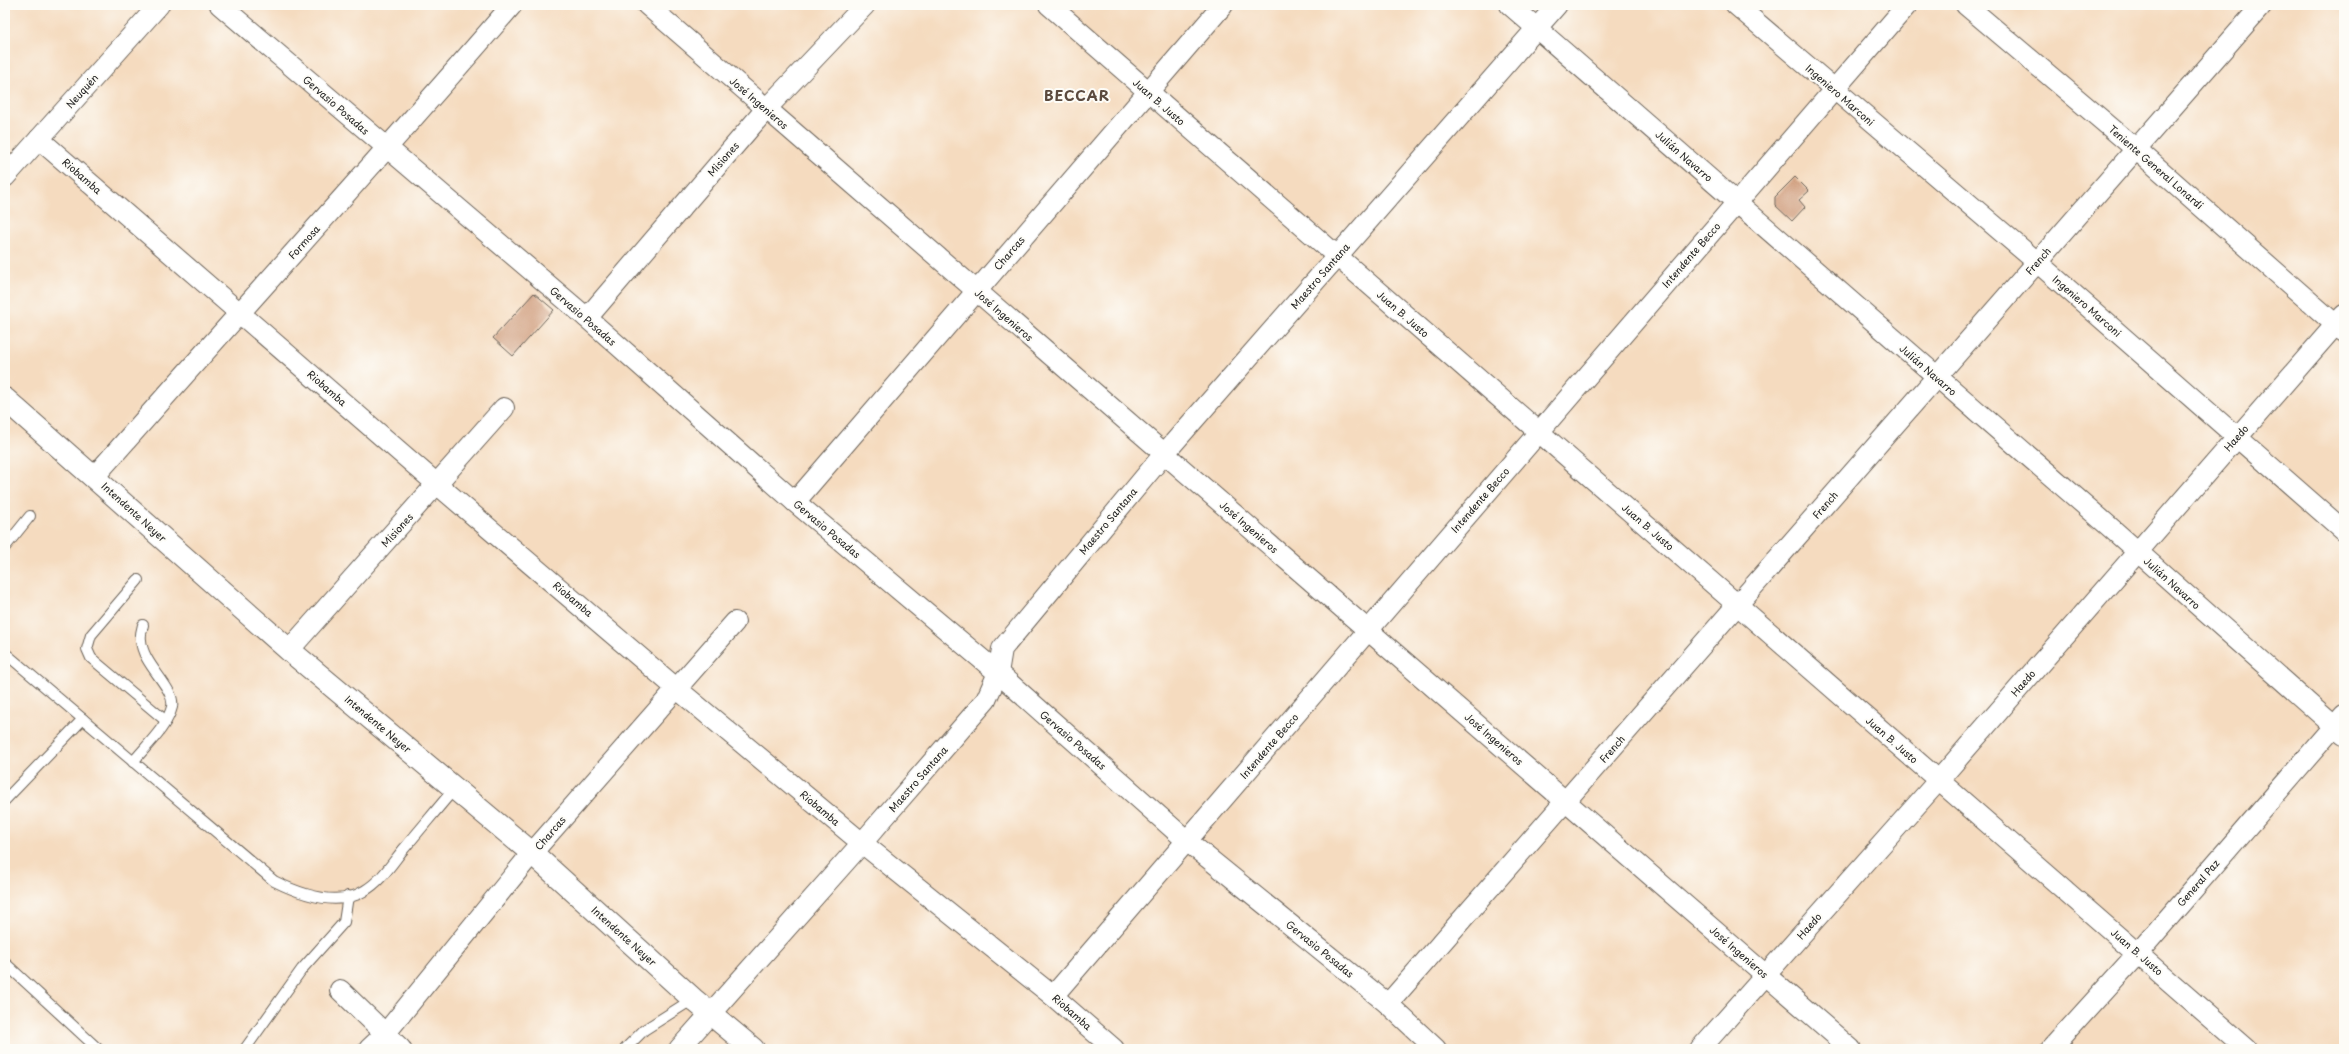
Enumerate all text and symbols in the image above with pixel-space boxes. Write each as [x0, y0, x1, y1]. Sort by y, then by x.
street label: Ingeniero Marconi [1803, 60, 1878, 129]
street label: Neuquén [62, 70, 101, 111]
street label: Gervasio Posadas [300, 72, 373, 138]
street label: José Ingenieros [727, 73, 792, 132]
street label: Juan B. Justo [1130, 75, 1189, 129]
district label: BECCAR [1044, 85, 1110, 106]
street label: Teniente General Lonardi [2106, 121, 2207, 212]
street label: Julián Navarro [1652, 127, 1717, 185]
street label: Misiones [703, 138, 742, 179]
street label: Riobamba [59, 154, 106, 198]
street label: Intendente Becco [1658, 218, 1724, 291]
street label: Formosa [284, 221, 324, 262]
street label: Charcas [990, 232, 1028, 273]
street label: Maestro Santana [1287, 239, 1353, 312]
street label: French [2021, 243, 2054, 278]
street label: Ingeniero Marconi [2050, 271, 2125, 340]
street label: Gervasio Posadas [547, 283, 620, 349]
street label: José Ingenieros [972, 285, 1037, 344]
street label: Juan B. Justo [1374, 287, 1433, 341]
street label: Julián Navarro [1896, 341, 1961, 399]
street label: Riobamba [304, 366, 351, 410]
street label: Haedo [2220, 421, 2252, 454]
street label: Intendente Becco [1447, 463, 1513, 536]
street label: Intendente Neyer [98, 478, 170, 545]
street label: Maestro Santana [1075, 483, 1141, 557]
street label: French [1808, 487, 1841, 522]
street label: Gervasio Posadas [791, 496, 864, 561]
street label: José Ingenieros [1217, 497, 1282, 556]
street label: Juan B. Justo [1619, 500, 1678, 554]
street label: Misiones [377, 509, 416, 550]
street label: Julián Navarro [2141, 553, 2204, 612]
street label: Riobamba [550, 577, 597, 620]
street label: Haedo [2007, 666, 2039, 699]
street label: Intendente Neyer [342, 691, 415, 756]
street label: Gervasio Posadas [1037, 707, 1110, 773]
street label: Intendente Becco [1236, 709, 1302, 782]
street label: José Ingenieros [1462, 709, 1527, 768]
street label: Juan B. Justo [1863, 713, 1922, 767]
street label: French [1595, 731, 1628, 766]
street label: Maestro Santana [885, 742, 951, 815]
street label: Riobamba [797, 786, 844, 829]
street label: Charcas [531, 812, 569, 853]
street label: General Paz [2173, 856, 2222, 910]
street label: Intendente Neyer [588, 902, 660, 969]
street label: Haedo [1793, 909, 1825, 942]
street label: Gervasio Posadas [1283, 917, 1358, 981]
street label: José Ingenieros [1707, 922, 1772, 981]
street label: Juan B. Justo [2108, 925, 2167, 979]
street label: Riobamba [1049, 990, 1096, 1034]

